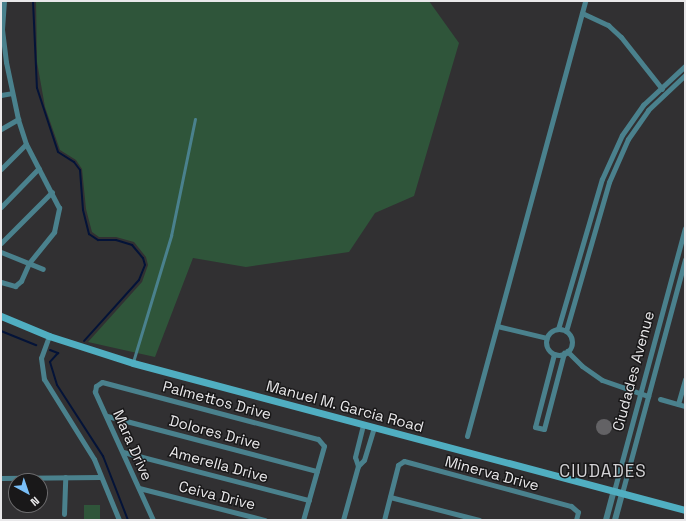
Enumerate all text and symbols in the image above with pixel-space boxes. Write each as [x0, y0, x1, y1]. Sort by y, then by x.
street label: Ciudades Avenue [608, 309, 658, 433]
street label: Manuel M. Garcia Road [264, 376, 426, 436]
street label: Palmettos Drive [161, 377, 273, 423]
street label: Mara Drive [109, 407, 157, 483]
street label: Dolores Drive [167, 411, 263, 453]
street label: Amerella Drive [168, 442, 270, 486]
street label: Minerva Drive [443, 452, 541, 494]
district label: CIUDADES [559, 462, 647, 482]
north arrow [8, 473, 48, 513]
street label: Ceiva Drive [177, 477, 257, 513]
text: N [28, 494, 42, 509]

